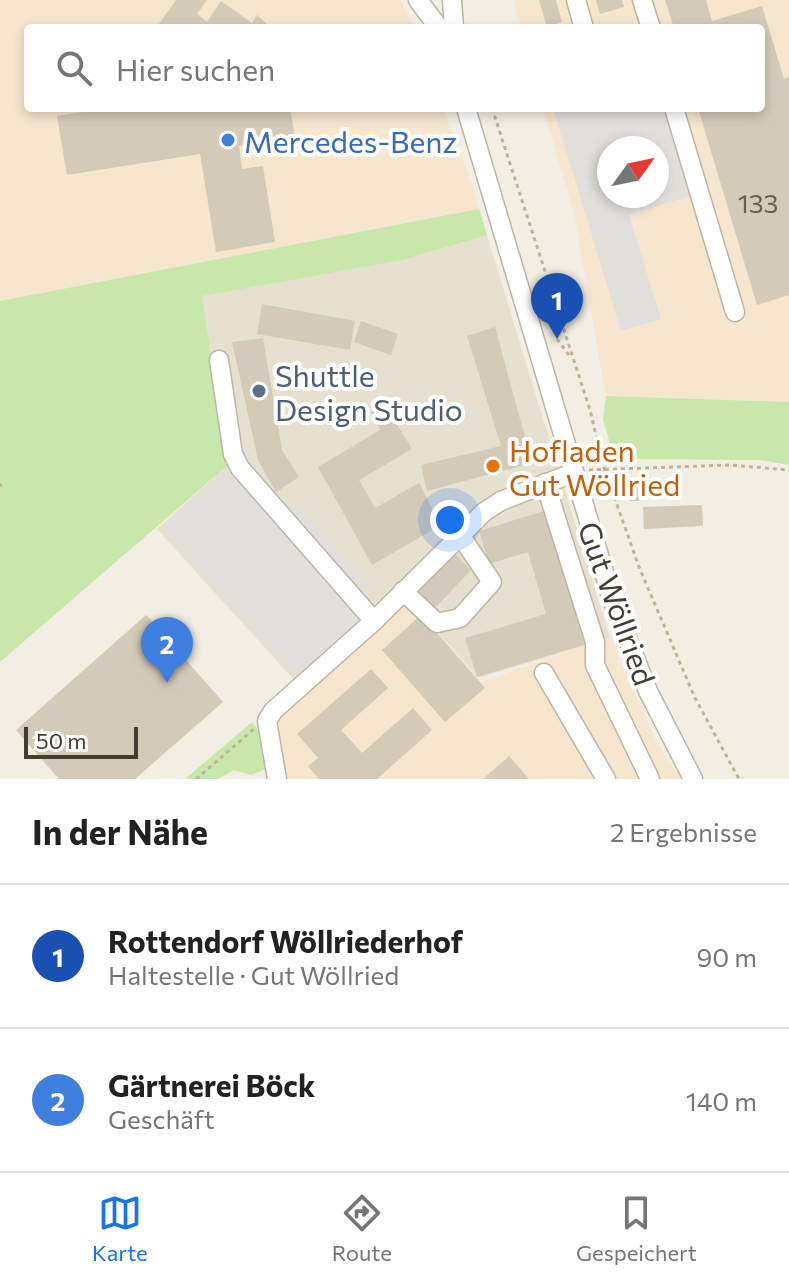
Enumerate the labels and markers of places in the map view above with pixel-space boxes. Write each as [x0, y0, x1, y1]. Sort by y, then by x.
place label: Mercedes-Benz [244, 122, 457, 159]
marker: Mercedes-Benz [219, 131, 237, 149]
pin: 1 [531, 273, 583, 339]
place label: Shuttle Design Studio [275, 356, 463, 427]
marker: Shuttle Design Studio [250, 382, 268, 400]
place label: Hofladen Gut Wöllried [509, 431, 680, 502]
marker: Hofladen Gut Wöllried [484, 457, 502, 475]
pin: 2 [141, 617, 193, 683]

